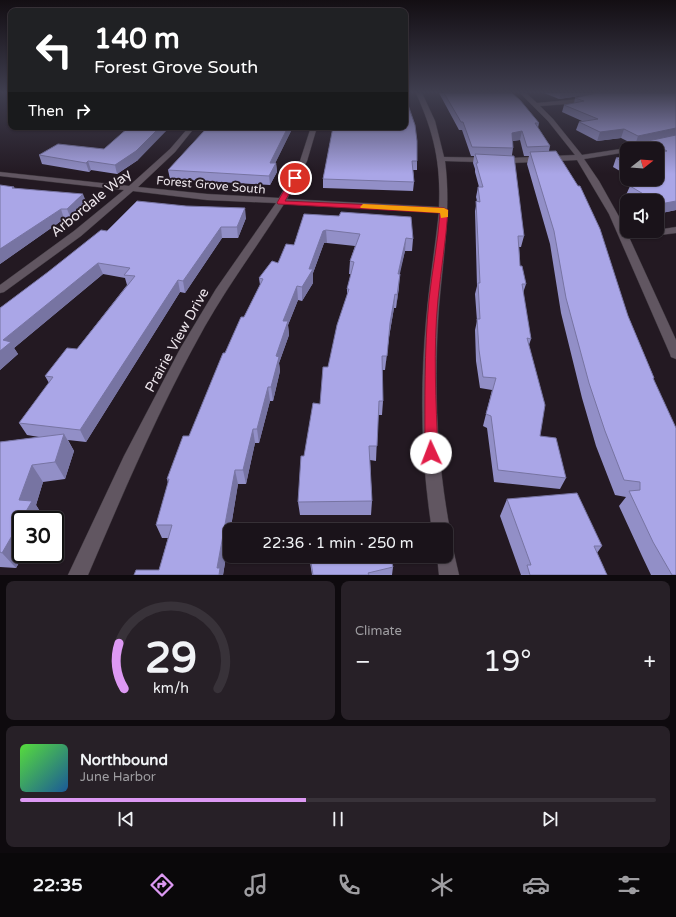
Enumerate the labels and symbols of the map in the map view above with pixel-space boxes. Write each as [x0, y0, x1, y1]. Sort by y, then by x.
north arrow [620, 142, 664, 186]
pin [278, 161, 312, 195]
street label: Arbordale Way [47, 165, 135, 241]
street label: Forest Grove South [156, 173, 266, 197]
street label: Prairie View Drive [141, 285, 213, 395]
position arrow [410, 432, 452, 474]
speed limit sign: 30 [12, 511, 64, 563]

